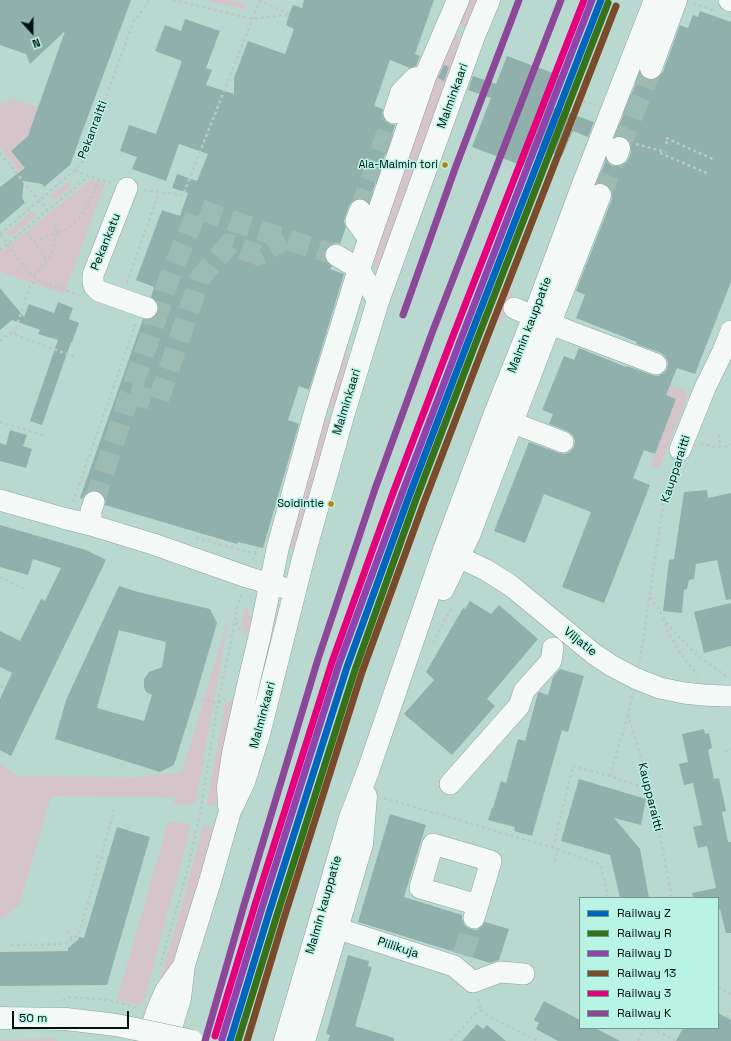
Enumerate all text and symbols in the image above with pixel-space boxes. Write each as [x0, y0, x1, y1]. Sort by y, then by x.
north arrow [12, 12, 52, 52]
text: N [30, 35, 42, 51]
street label: Malminkaari [435, 61, 471, 131]
street label: Pekanraitti [75, 99, 111, 161]
place label: Ala-Malmin tori [358, 158, 438, 172]
marker: Ala-Malmin tori [440, 160, 450, 170]
street label: Pekankatu [88, 211, 124, 273]
street label: Malmin kauppatie [505, 275, 555, 375]
street label: Malminkaari [330, 367, 364, 437]
street label: Kaupparaitti [658, 433, 694, 505]
place label: Soidintie [277, 497, 324, 511]
marker: Soidintie [326, 499, 336, 509]
street label: Viljatie [560, 625, 600, 659]
street label: Malminkaari [247, 680, 279, 750]
street label: Kaupparaitti [635, 761, 665, 833]
street label: Malmin kauppatie [303, 854, 345, 956]
legend [579, 897, 719, 1029]
text: Railway Z [617, 905, 671, 921]
text: Railway R [617, 925, 672, 941]
street label: Piilikuja [376, 935, 420, 961]
text: Railway D [617, 945, 672, 961]
text: Railway 13 [617, 965, 676, 981]
text: Railway 3 [617, 985, 671, 1001]
scale bar [14, 1003, 131, 1029]
text: Railway K [617, 1005, 671, 1021]
text: 50 m [19, 1010, 47, 1026]

